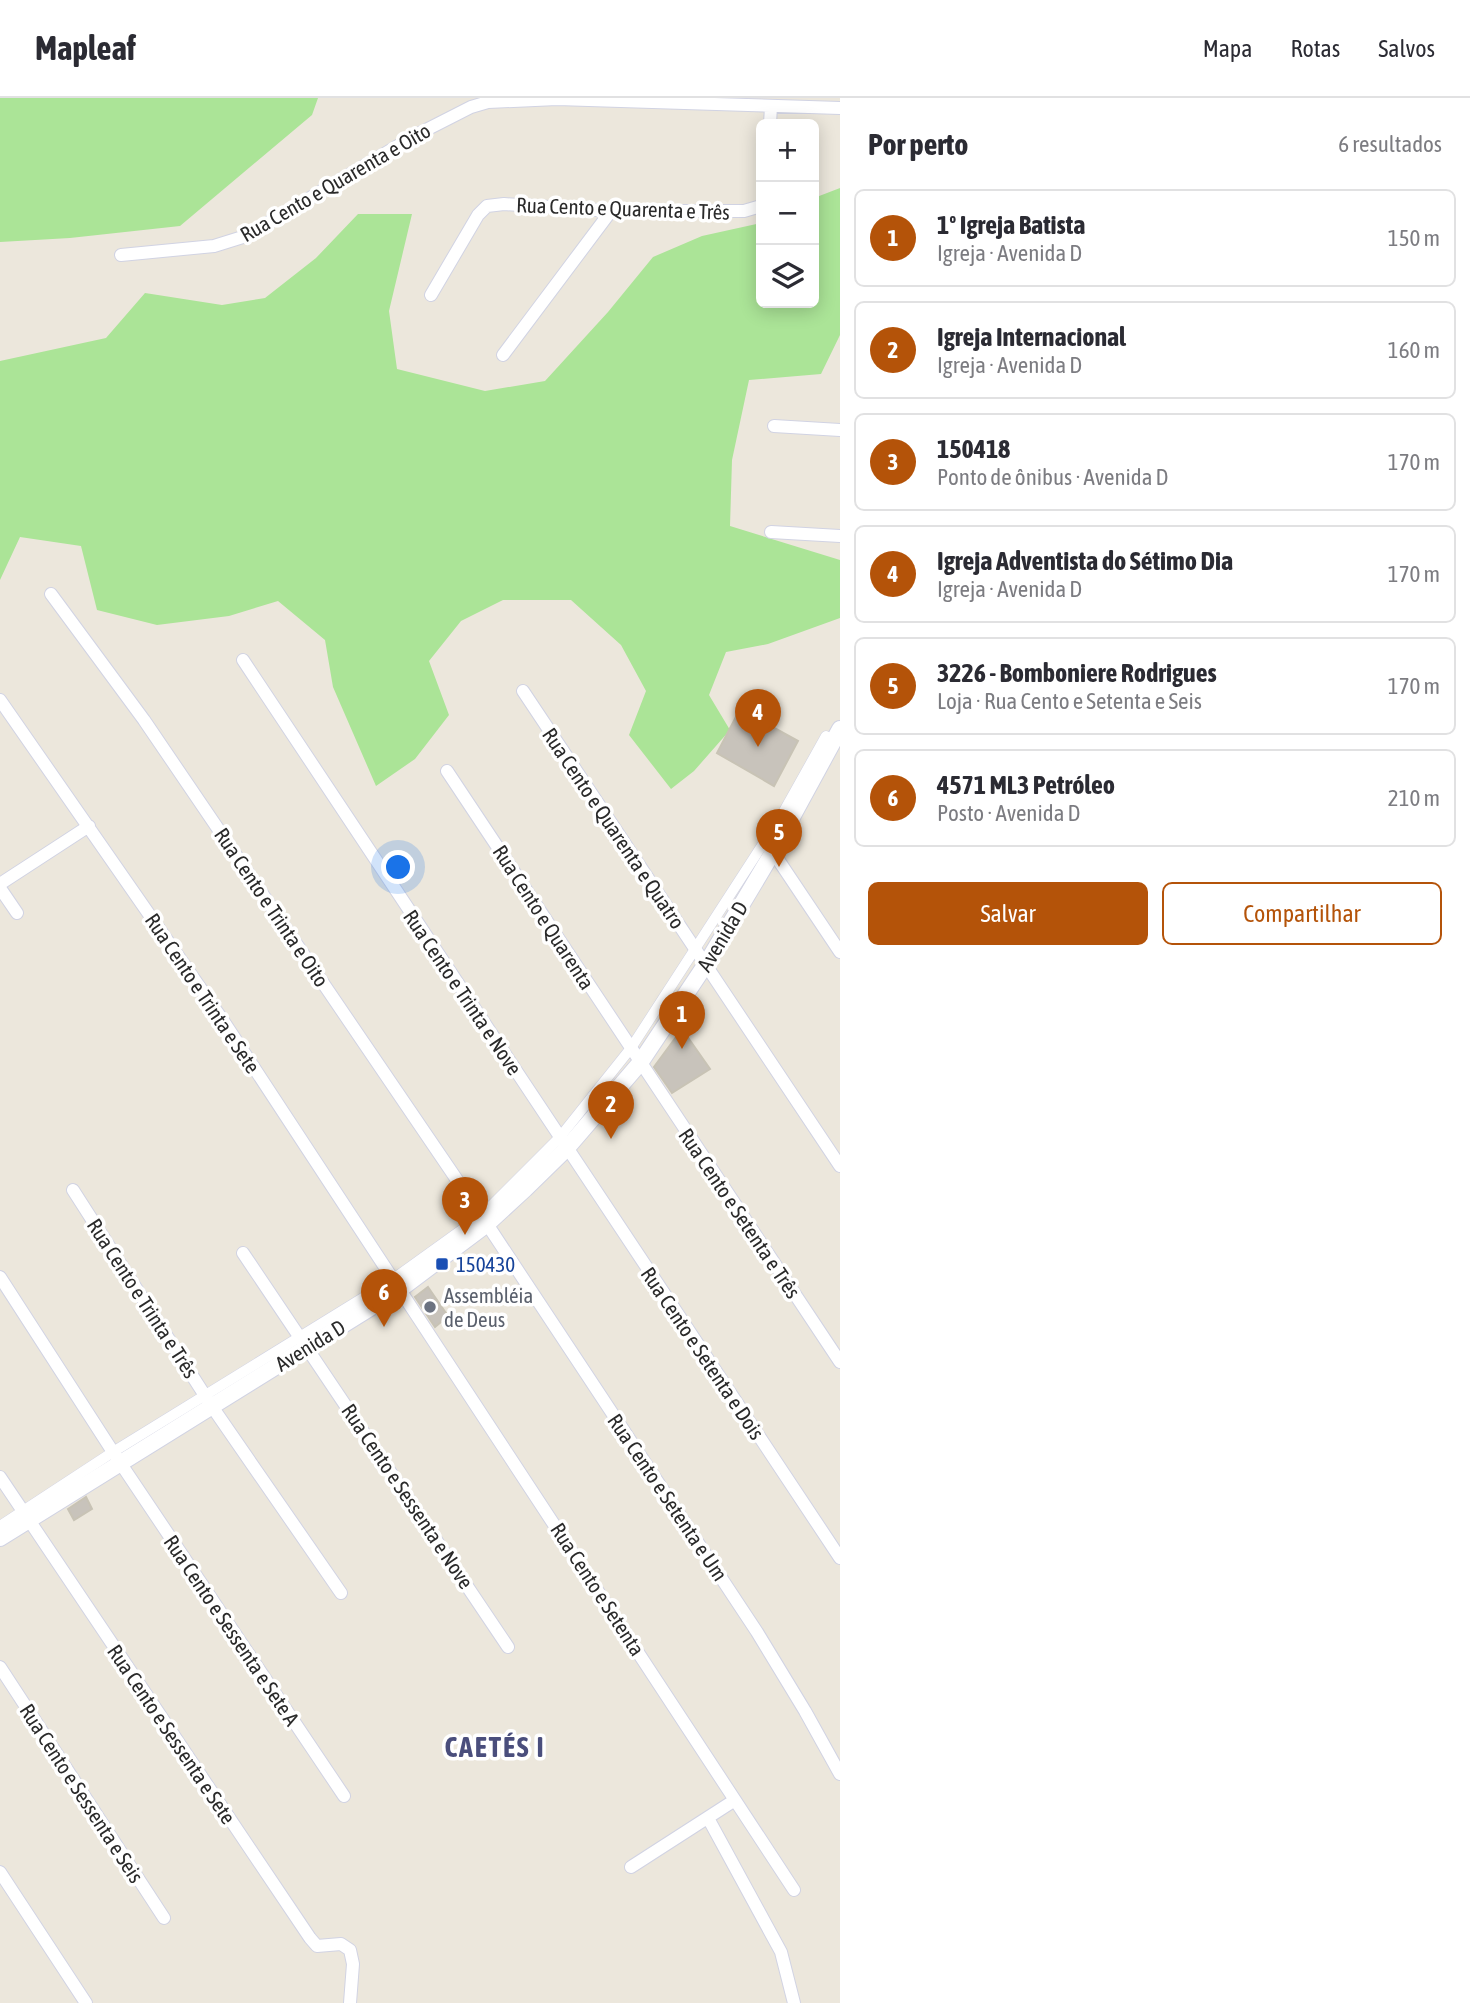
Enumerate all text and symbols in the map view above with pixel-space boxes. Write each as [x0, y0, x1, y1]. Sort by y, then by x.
text: Mapleaf [35, 29, 136, 67]
text: Mapa [1203, 35, 1252, 62]
text: Rotas [1290, 35, 1340, 62]
text: Salvos [1378, 35, 1435, 62]
street label: Rua Cento e Quarenta e Oito [236, 118, 434, 246]
map controls [756, 119, 819, 308]
button: + [756, 119, 819, 182]
text: Por perto [868, 127, 968, 161]
text: 6 resultados [1338, 131, 1442, 157]
button: − [756, 182, 819, 245]
street label: Rua Cento e Quarenta e Três [516, 192, 730, 224]
text: 1º Igreja Batista [937, 210, 1085, 240]
text: 1 [888, 225, 898, 251]
text: 150 m [1388, 225, 1440, 251]
text: Igreja · Avenida D [937, 240, 1082, 266]
button: layers [756, 245, 819, 308]
text: Igreja Internacional [937, 322, 1126, 352]
text: 2 [888, 337, 898, 363]
text: 160 m [1388, 337, 1440, 363]
text: Igreja · Avenida D [937, 352, 1082, 378]
text: 150418 [937, 434, 1010, 464]
text: 3 [888, 449, 898, 475]
text: 170 m [1388, 449, 1440, 475]
text: Ponto de ônibus · Avenida D [937, 464, 1169, 490]
text: Igreja Adventista do Sétimo Dia [937, 546, 1233, 576]
text: 4 [888, 561, 898, 587]
text: 170 m [1388, 561, 1440, 587]
text: Igreja · Avenida D [937, 576, 1082, 602]
text: 3226 - Bomboniere Rodrigues [937, 658, 1217, 688]
text: 5 [888, 673, 898, 699]
text: 170 m [1388, 673, 1440, 699]
text: Loja · Rua Cento e Setenta e Seis [937, 688, 1202, 714]
pin: 4 [735, 689, 781, 747]
street label: Rua Cento e Quarenta e Quatro [537, 723, 691, 933]
text: 4571 ML3 Petróleo [937, 770, 1115, 800]
text: 6 [888, 785, 898, 811]
text: 210 m [1388, 785, 1440, 811]
text: Posto · Avenida D [937, 800, 1080, 826]
pin: 5 [756, 809, 802, 867]
street label: Rua Cento e Trinta e Oito [210, 823, 334, 991]
street label: Rua Cento e Quarenta [488, 840, 600, 994]
your location [381, 850, 415, 884]
button: Salvar [868, 882, 1148, 945]
button: Compartilhar [1162, 882, 1442, 945]
street label: Avenida D [692, 897, 752, 975]
street label: Rua Cento e Trinta e Nove [399, 905, 527, 1079]
street label: Rua Cento e Trinta e Sete [141, 909, 265, 1077]
pin: 1 [659, 991, 705, 1049]
pin: 2 [588, 1081, 634, 1139]
street label: Rua Cento e Setenta e Três [674, 1124, 806, 1302]
pin: 3 [442, 1177, 488, 1235]
street label: Rua Cento e Trinta e Três [83, 1214, 203, 1382]
place label: 150430 [456, 1252, 515, 1276]
marker: 150430 [434, 1256, 450, 1272]
street label: Rua Cento e Setenta e Dois [636, 1262, 770, 1444]
pin: 6 [361, 1269, 407, 1327]
place label: Assembléia de Deus [444, 1283, 533, 1331]
marker: Assembléia de Deus [422, 1299, 438, 1315]
street label: Avenida D [271, 1314, 349, 1376]
street label: Rua Cento e Sessenta e Nove [337, 1399, 479, 1593]
street label: Rua Cento e Setenta e Um [603, 1409, 733, 1585]
street label: Rua Cento e Setenta [546, 1518, 650, 1660]
street label: Rua Cento e Sessenta e Sete A [159, 1530, 305, 1730]
street label: Rua Cento e Sessenta e Sete [103, 1640, 241, 1828]
street label: Rua Cento e Sessenta e Seis [15, 1699, 149, 1887]
district label: CAETÉS I [444, 1731, 546, 1763]

